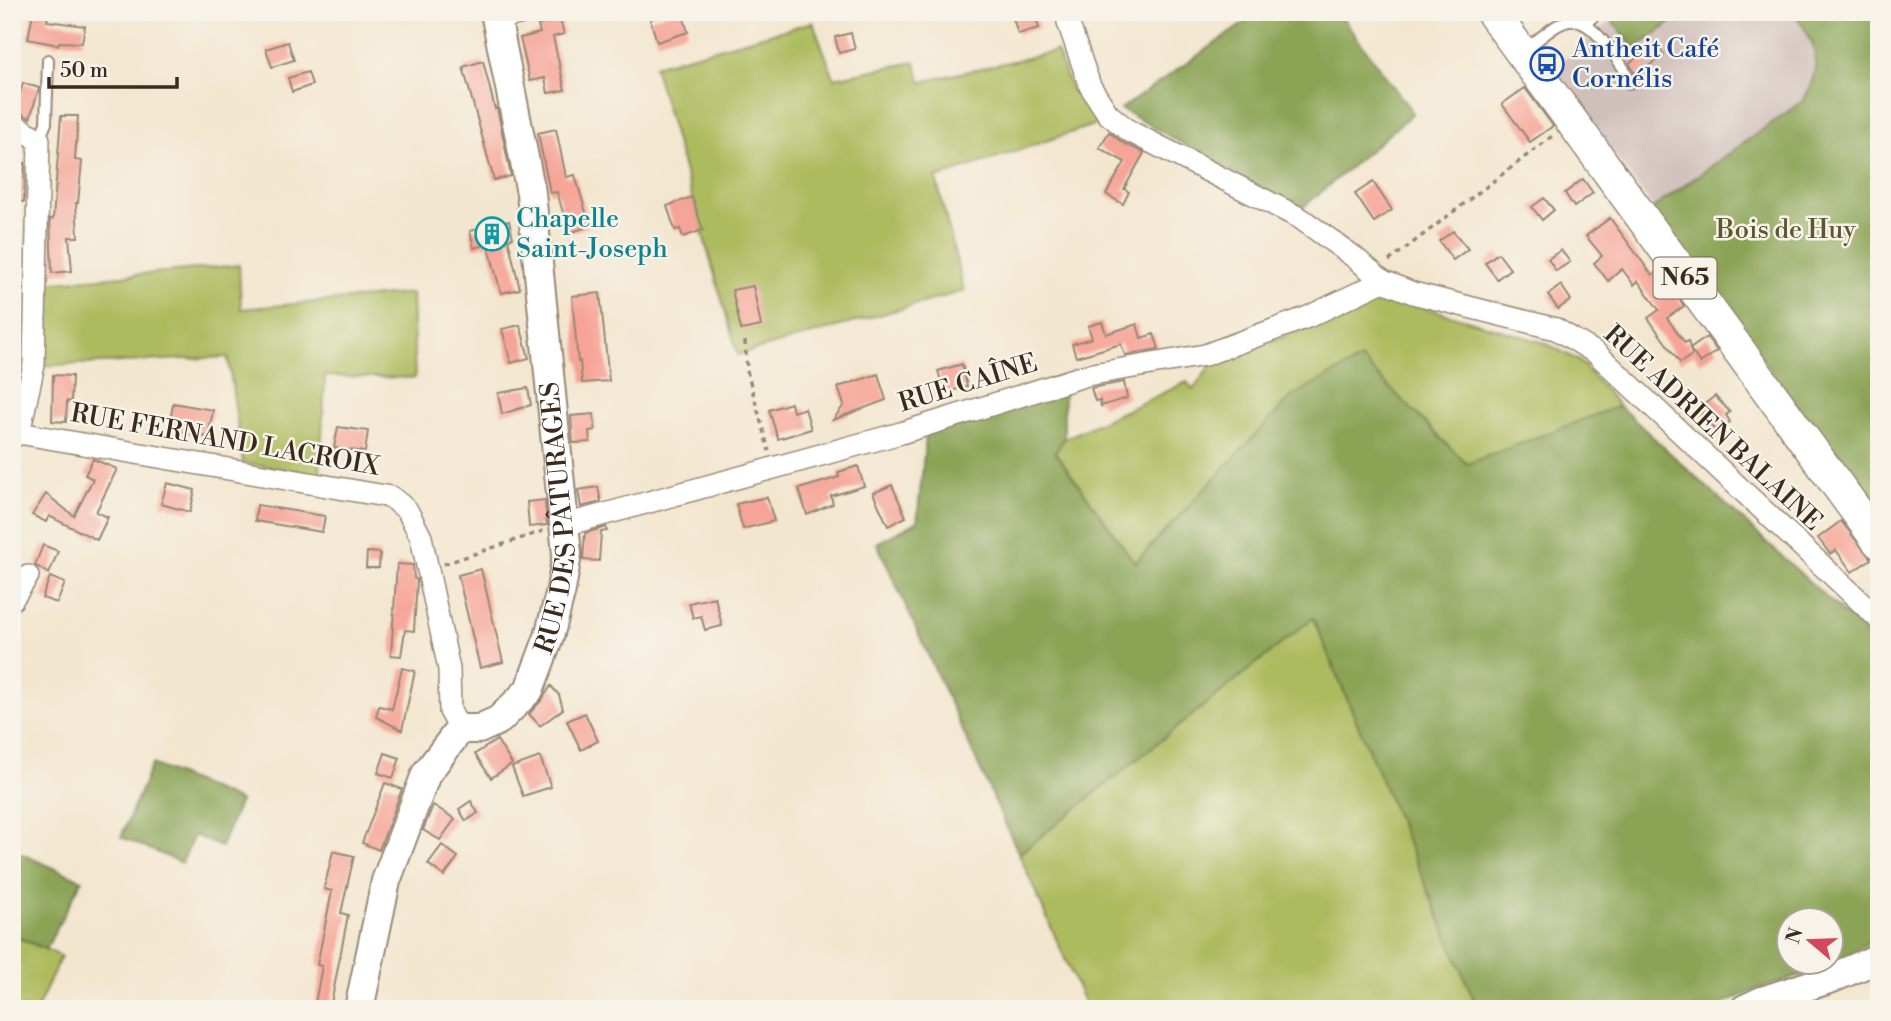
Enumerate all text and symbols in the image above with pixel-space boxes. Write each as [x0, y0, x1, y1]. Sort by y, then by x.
place label: Antheit Café Cornélis [1571, 33, 1719, 95]
bus stop icon: Antheit Café Cornélis [1528, 45, 1566, 83]
scale bar [49, 46, 177, 90]
text: 50 m [60, 58, 108, 84]
place label: Chapelle Saint-Joseph [516, 203, 668, 265]
park label: Bois de Huy [1715, 214, 1856, 246]
building icon: Chapelle Saint-Joseph [473, 215, 511, 253]
road number: N65 [1654, 258, 1716, 298]
street label: RUE ADRIEN BALAINE [1597, 318, 1829, 538]
street label: RUE CAÎNE [894, 345, 1041, 419]
street label: RUE DES PÂTURAGES [528, 380, 583, 659]
street label: RUE FERNAND LACROIX [68, 397, 383, 483]
north arrow [1776, 906, 1846, 976]
text: N [1781, 925, 1809, 947]

